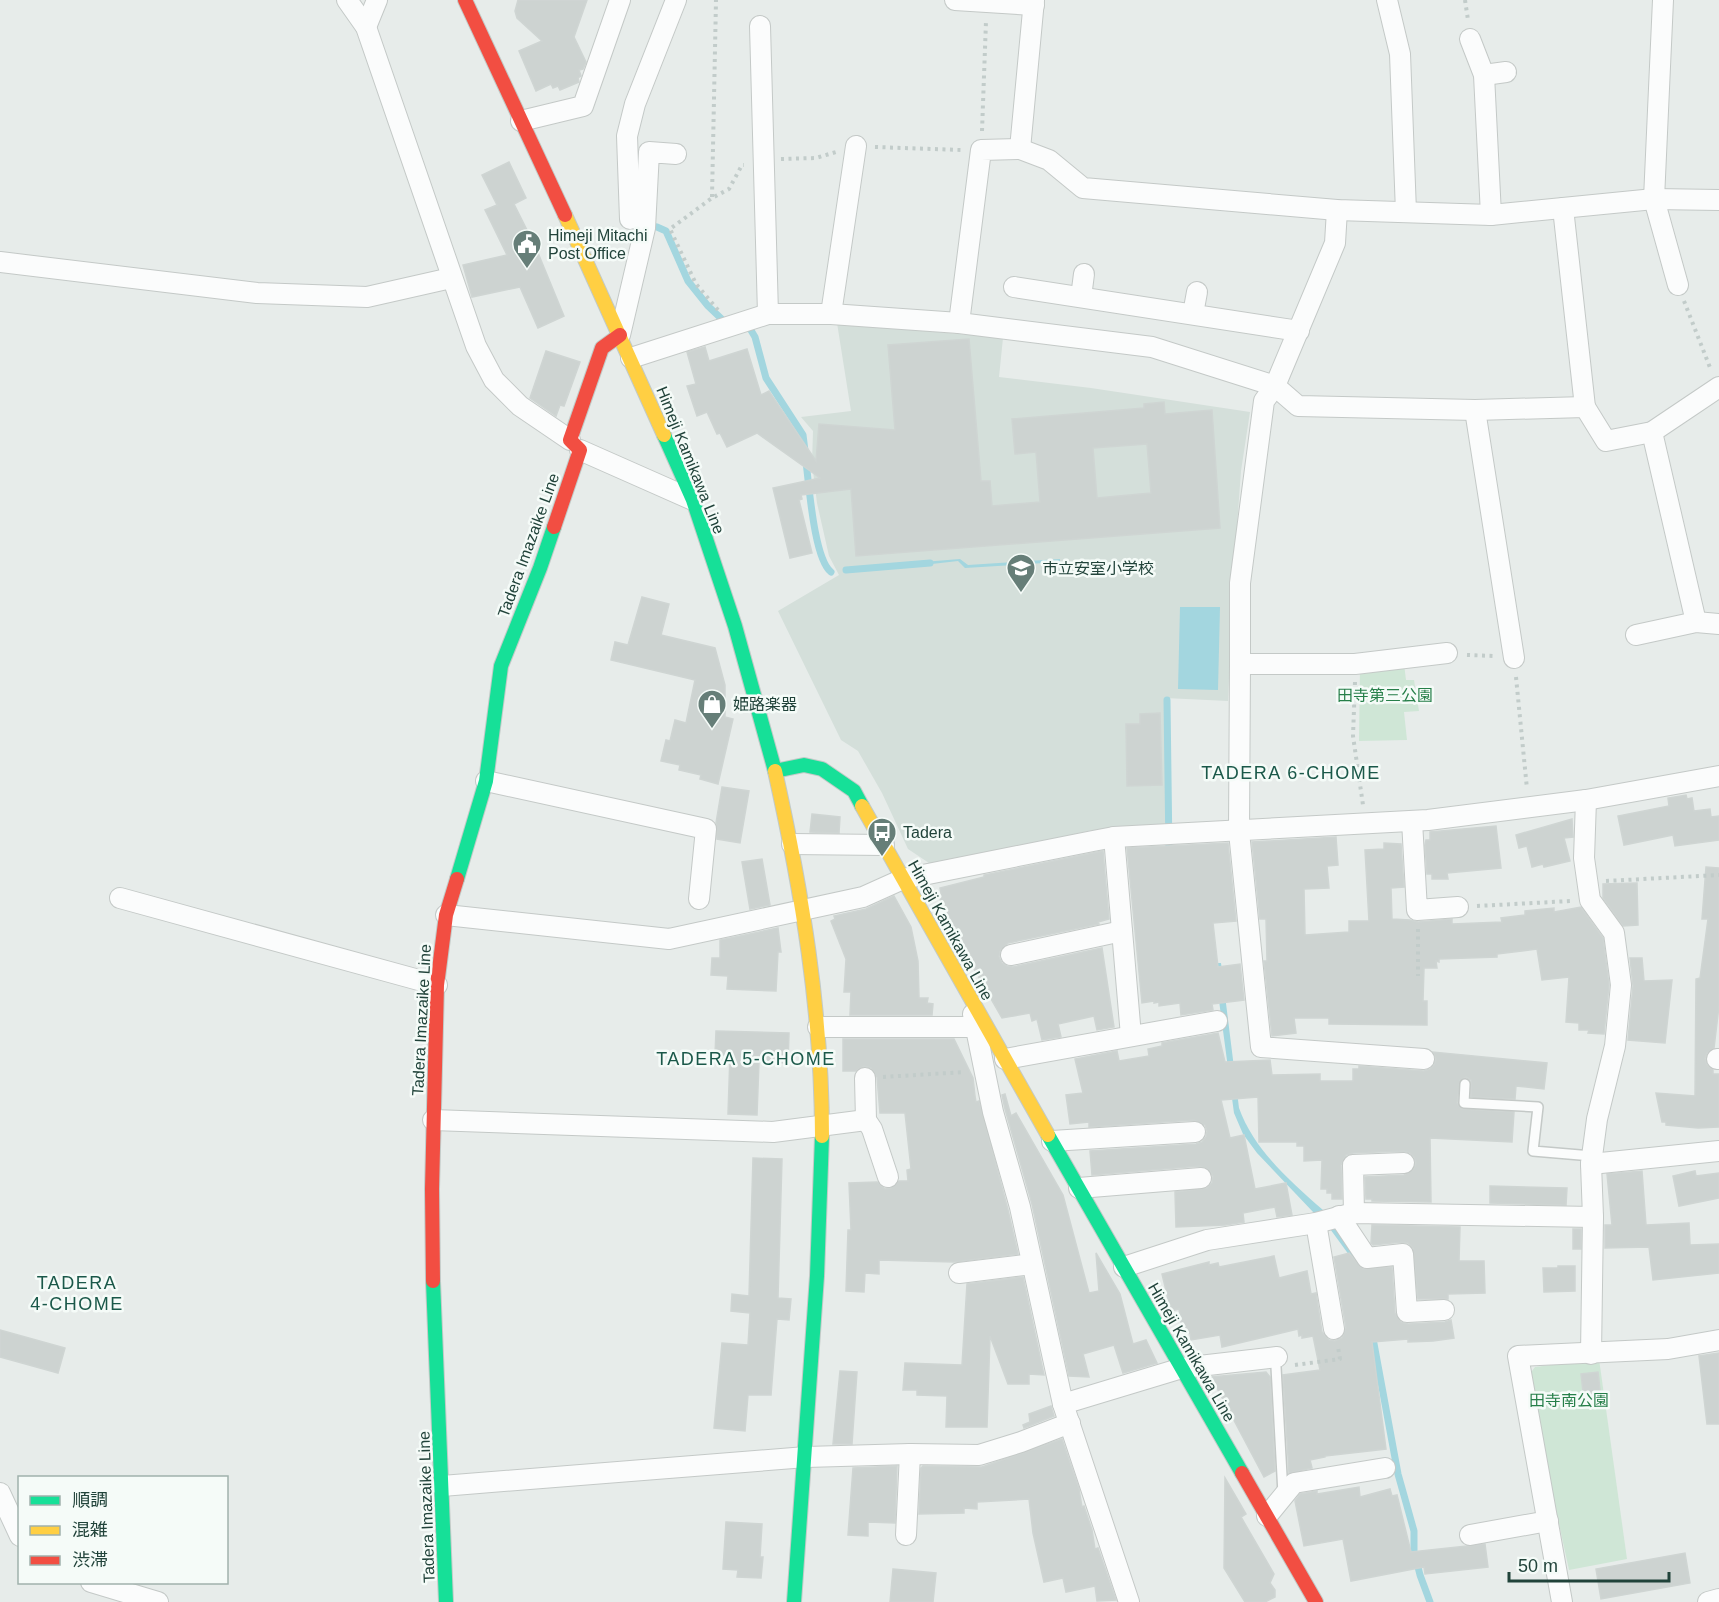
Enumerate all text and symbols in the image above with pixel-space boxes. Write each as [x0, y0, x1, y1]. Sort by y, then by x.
place label: Himeji Mitachi Post Office [548, 227, 648, 262]
public building icon: Himeji Mitachi Post Office [511, 228, 543, 270]
street label: Himeji Kamikawa Line [653, 384, 728, 536]
street label: Tadera Imazaike Line [494, 471, 562, 620]
school or university icon: 市立安室小学校 [1005, 552, 1037, 594]
place label: 市立安室小学校 [1042, 560, 1154, 577]
park label: 田寺第三公園 [1337, 687, 1433, 704]
shop icon: 姫路楽器 [696, 688, 728, 730]
place label: 姫路楽器 [733, 696, 797, 713]
district label: TADERA 6-CHOME [1201, 763, 1381, 783]
bus stop icon: Tadera [866, 816, 898, 858]
place label: Tadera [903, 824, 952, 841]
street label: Himeji Kamikawa Line [905, 857, 996, 1003]
street label: Tadera Imazaike Line [409, 944, 434, 1096]
district label: TADERA 5-CHOME [656, 1049, 836, 1069]
district label: TADERA 4-CHOME [30, 1273, 124, 1314]
street label: Himeji Kamikawa Line [1145, 1280, 1238, 1425]
park label: 田寺南公園 [1529, 1392, 1609, 1409]
street label: Tadera Imazaike Line [415, 1431, 438, 1583]
legend [18, 1476, 228, 1584]
text: 順調 [72, 1490, 108, 1510]
text: 混雑 [72, 1520, 108, 1540]
scale bar [1509, 1545, 1670, 1583]
text: 渋滞 [72, 1550, 108, 1570]
text: 50 m [1518, 1556, 1558, 1576]

